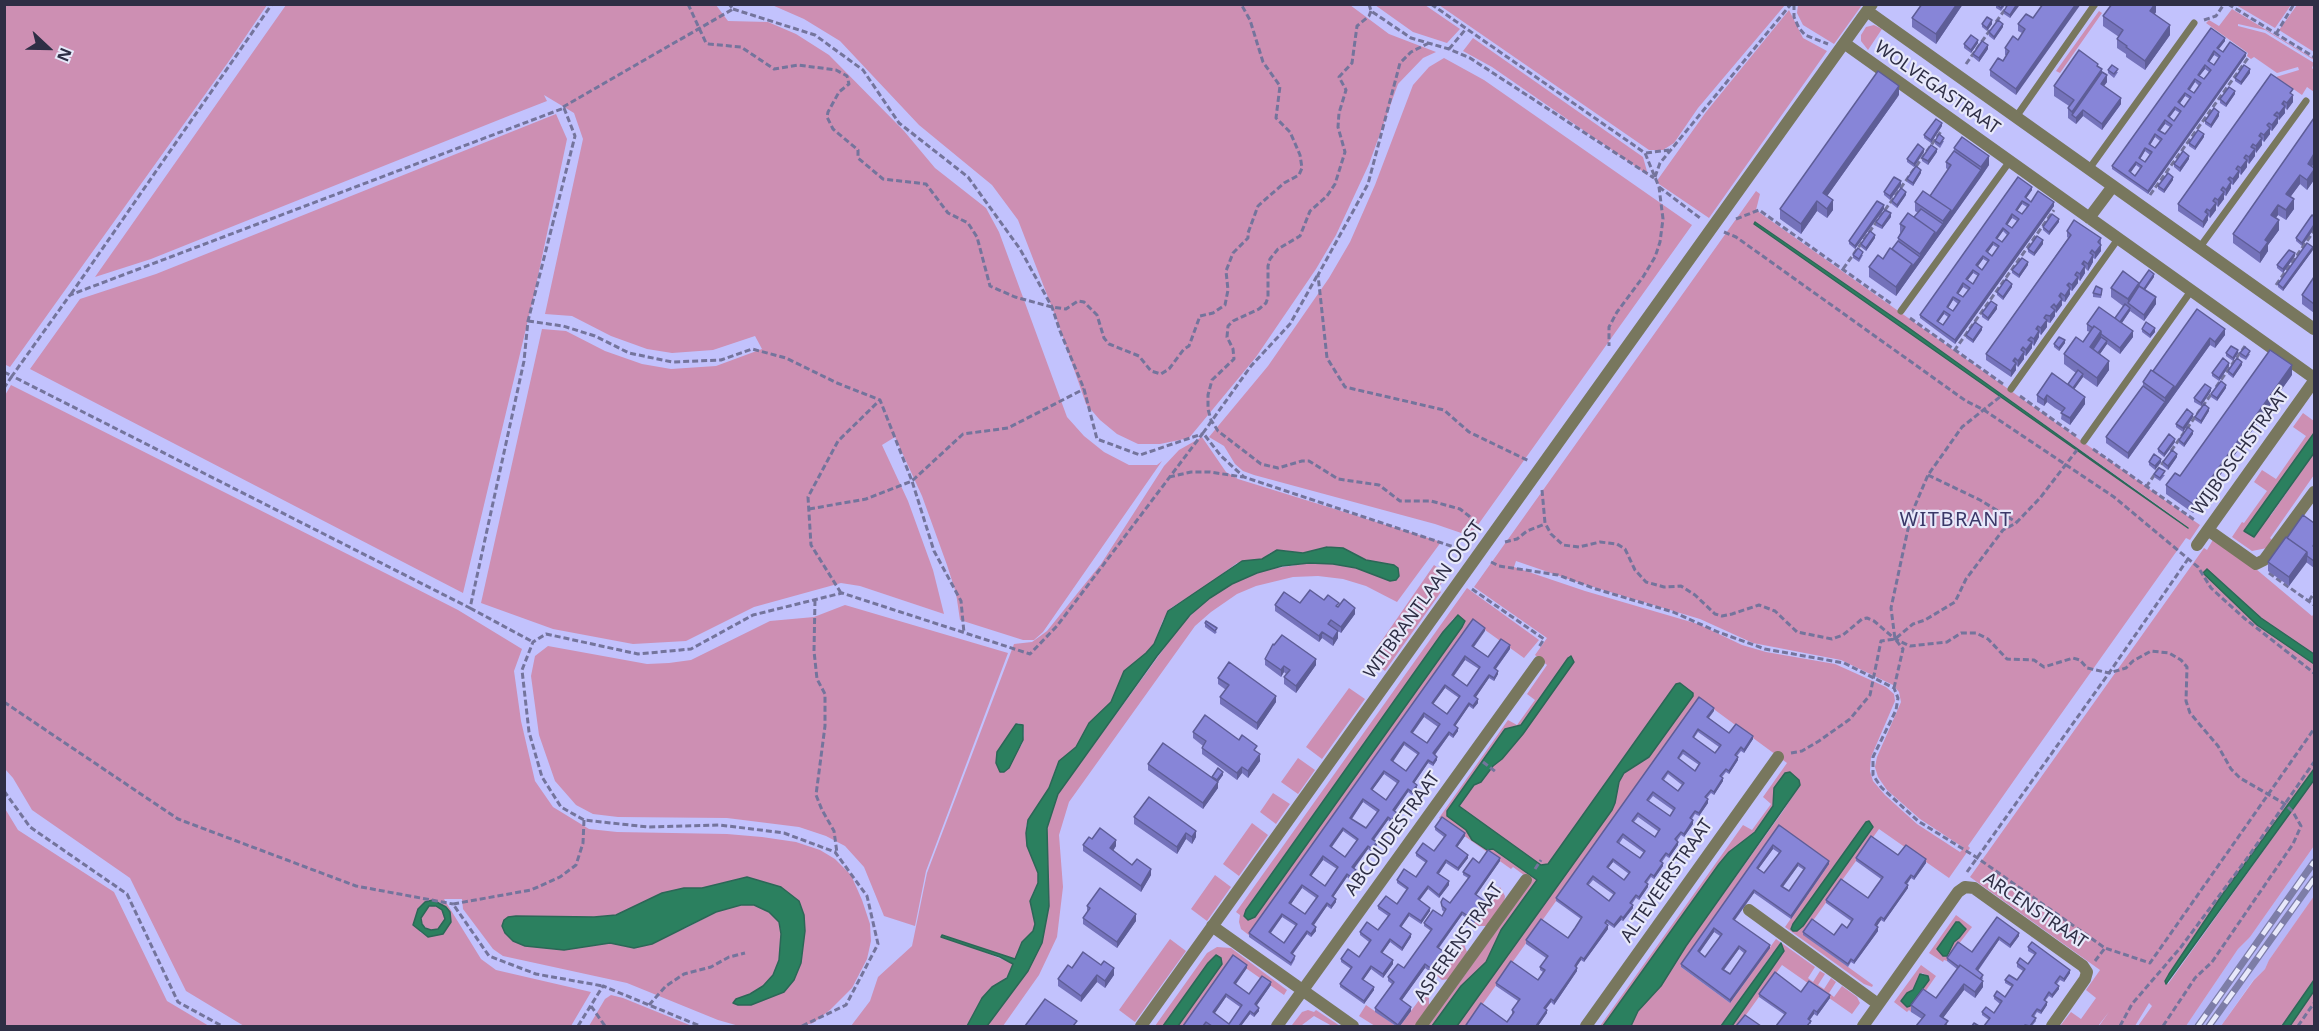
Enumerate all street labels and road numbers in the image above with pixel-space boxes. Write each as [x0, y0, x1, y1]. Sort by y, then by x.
street label: WOLVEGASTRAAT [1870, 37, 2004, 139]
street label: WIJBOSCHSTRAAT [2188, 385, 2294, 519]
street label: WITBRANTLAAN OOST [1360, 517, 1488, 683]
street label: ABCOUDESTRAAT [1341, 768, 1445, 900]
street label: ALTEVEERSTRAAT [1616, 815, 1718, 947]
street label: ARCENSTRAAT [1979, 868, 2091, 954]
street label: ASPERENSTRAAT [1410, 879, 1508, 1007]

